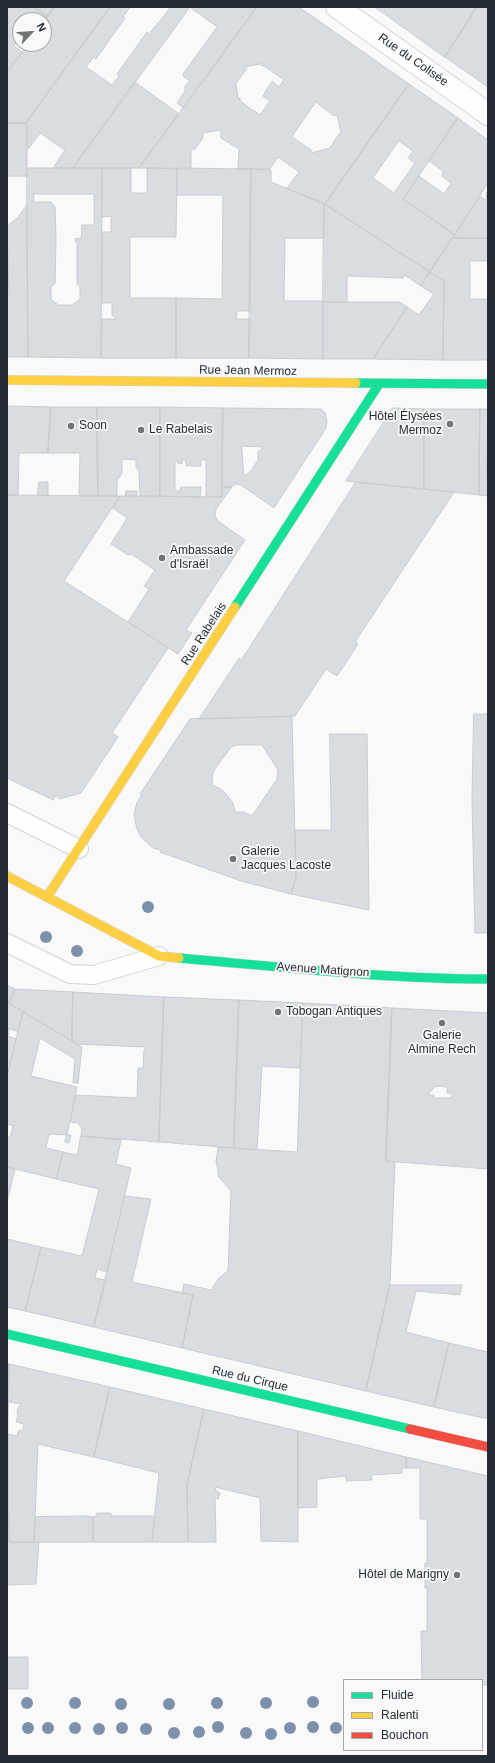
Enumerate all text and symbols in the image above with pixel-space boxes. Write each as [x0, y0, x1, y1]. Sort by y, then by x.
north arrow [12, 12, 52, 52]
text: N [35, 21, 49, 33]
street label: Rue du Colisée [375, 31, 451, 89]
street label: Rue Jean Mermoz [199, 363, 297, 379]
place label: Hôtel Élysées Mermoz [369, 410, 442, 438]
place label: Soon [79, 419, 107, 433]
marker: Hôtel Élysées Mermoz [445, 419, 455, 429]
marker: Soon [66, 421, 76, 431]
place label: Le Rabelais [149, 423, 212, 437]
marker: Le Rabelais [136, 425, 146, 435]
place label: Ambassade d'Israël [170, 544, 233, 572]
marker: Ambassade d'Israël [157, 553, 167, 563]
street label: Rue Rabelais [178, 600, 230, 668]
place label: Galerie Jacques Lacoste [241, 845, 331, 873]
marker: Galerie Jacques Lacoste [228, 854, 238, 864]
street label: Avenue Matignon [276, 960, 370, 980]
place label: Tobogan Antiques [286, 1005, 382, 1019]
marker: Tobogan Antiques [273, 1007, 283, 1017]
marker: Galerie Almine Rech [437, 1018, 447, 1028]
place label: Galerie Almine Rech [408, 1029, 476, 1057]
street label: Rue du Cirque [211, 1363, 289, 1395]
place label: Hôtel de Marigny [358, 1568, 449, 1582]
marker: Hôtel de Marigny [452, 1570, 462, 1580]
legend [343, 1679, 483, 1751]
text: Fluide [381, 1688, 414, 1702]
text: Ralenti [381, 1708, 418, 1722]
text: Bouchon [381, 1728, 428, 1742]

